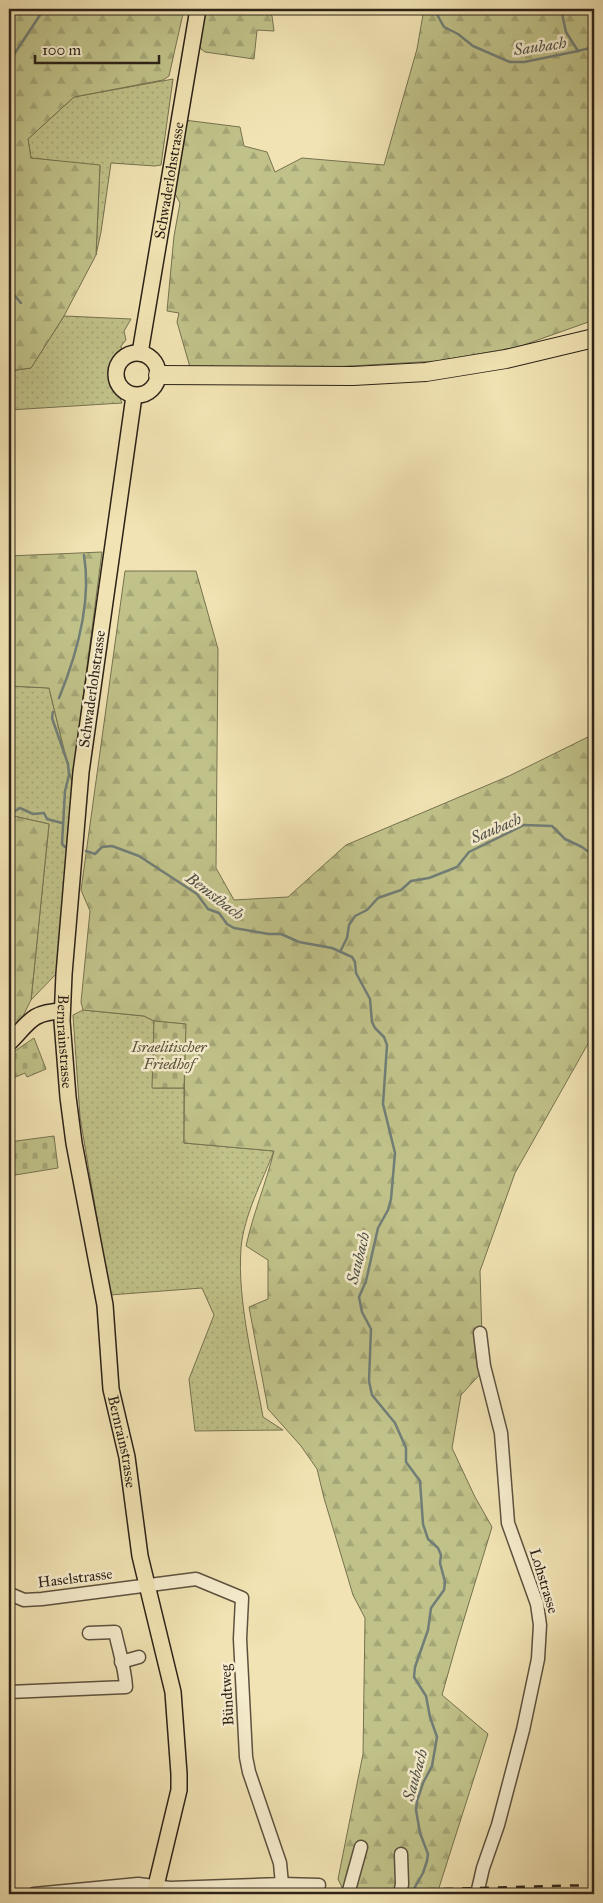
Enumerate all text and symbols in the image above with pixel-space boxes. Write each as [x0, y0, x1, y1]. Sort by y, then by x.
scale bar [35, 32, 159, 64]
water label: Saubach [511, 33, 568, 59]
text: 100 m [42, 41, 82, 59]
street label: Schwaderlohstrasse [150, 120, 188, 240]
street label: Schwaderlohstrasse [75, 629, 109, 749]
water label: Saubach [467, 809, 524, 847]
water label: Bemstbach [182, 868, 248, 924]
street label: Bernrainstrasse [53, 994, 76, 1089]
park label: Israelitischer Friedhof [130, 1038, 207, 1073]
water label: Saubach [342, 1230, 374, 1287]
street label: Bernrainstrasse [104, 1393, 140, 1489]
street label: Lohstrasse [526, 1546, 562, 1616]
street label: Haselstrasse [37, 1564, 113, 1592]
street label: Bündtweg [216, 1663, 238, 1726]
water label: Saubach [398, 1747, 431, 1804]

